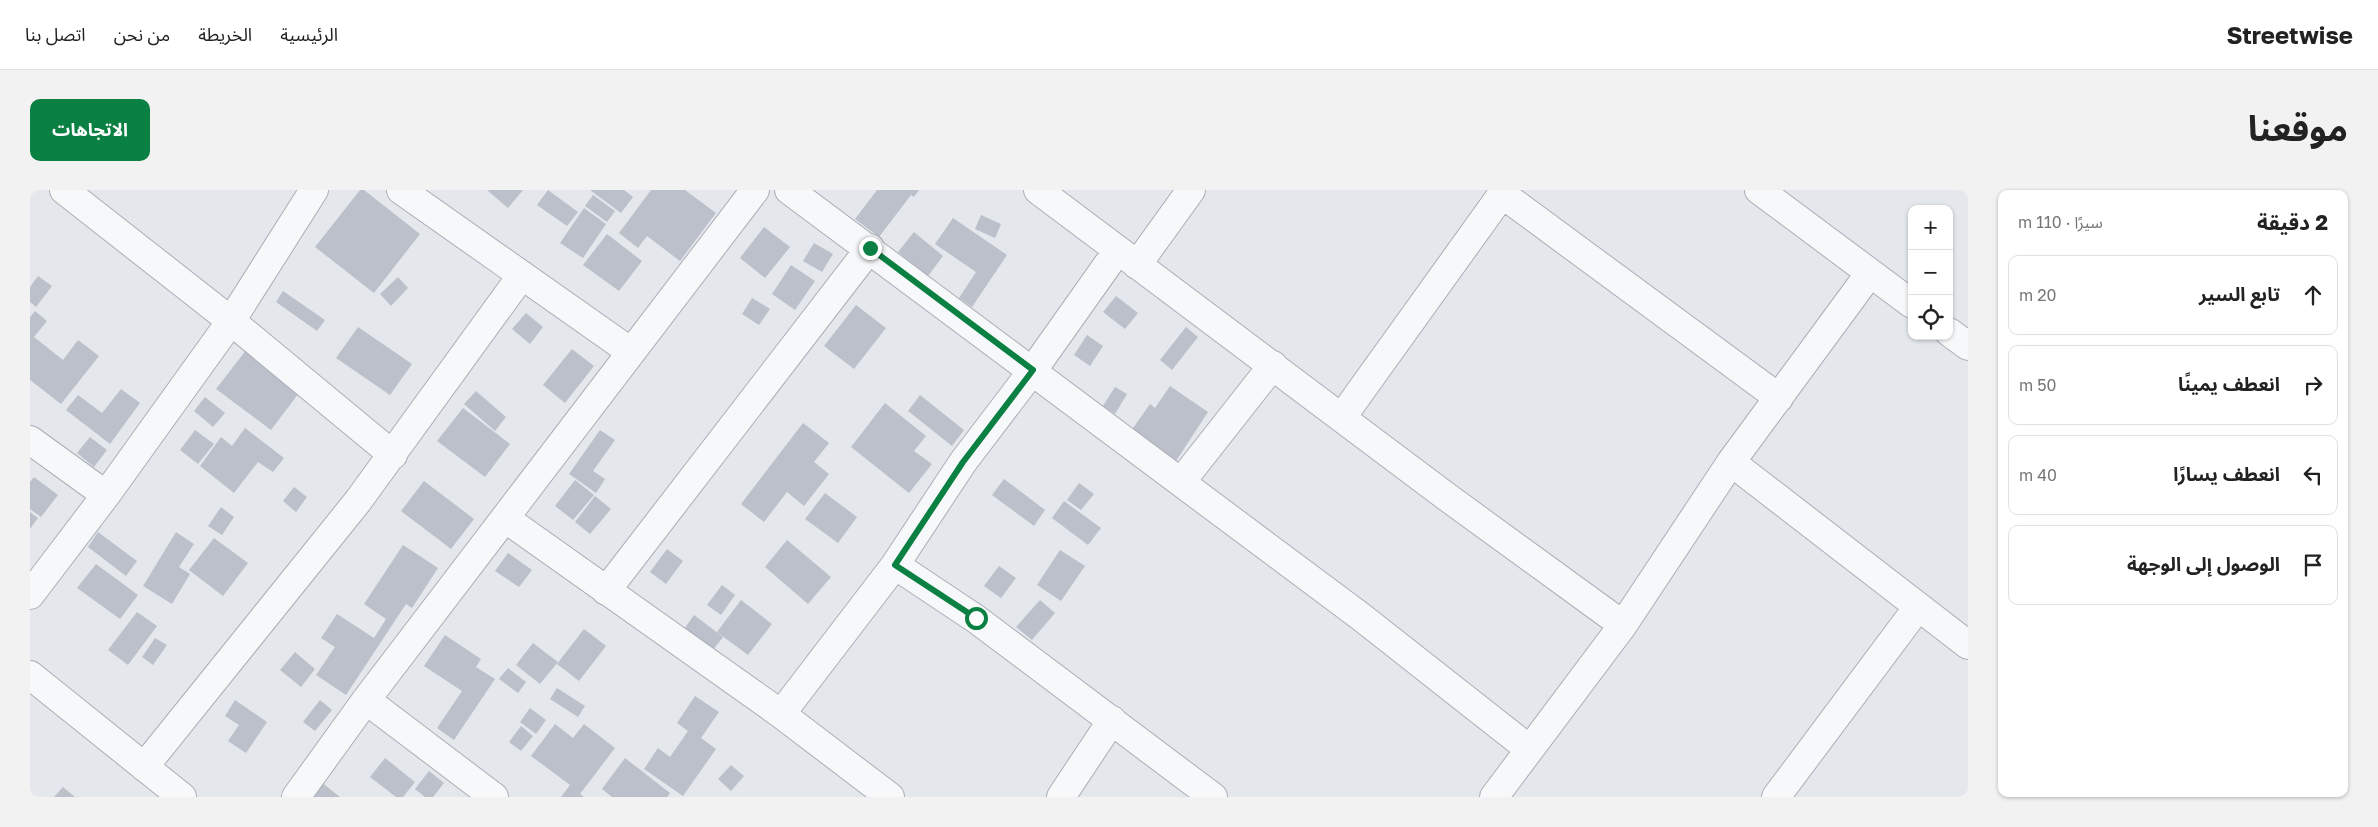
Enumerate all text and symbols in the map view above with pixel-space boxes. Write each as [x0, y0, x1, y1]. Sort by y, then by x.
text: Streetwise [2226, 20, 2353, 49]
text: اتصل بنا [25, 23, 86, 45]
text: من نحن [114, 23, 170, 45]
text: الخريطة [198, 23, 252, 45]
text: الرئيسية [280, 23, 338, 45]
button: الاتجاهات [30, 99, 150, 161]
text: موقعنا [2248, 107, 2348, 149]
map controls [1908, 205, 1953, 340]
button: + [1908, 205, 1953, 250]
text: 2 دقيقة [2257, 209, 2328, 235]
text: سيرًا · 110 m [2018, 212, 2103, 232]
route end [859, 237, 882, 260]
button: − [1908, 250, 1953, 295]
icon: ahead [2299, 281, 2327, 309]
text: تابع السير [2199, 282, 2280, 305]
text: 20 m [2019, 285, 2056, 305]
button: locate [1908, 295, 1953, 340]
icon: right [2299, 371, 2327, 399]
text: انعطف يمينًا [2178, 372, 2280, 395]
text: 50 m [2019, 375, 2056, 395]
icon: left [2299, 461, 2327, 489]
text: انعطف يسارًا [2173, 462, 2280, 485]
text: 40 m [2019, 465, 2057, 485]
icon: arrive [2299, 551, 2327, 579]
text: الوصول إلى الوجهة [2127, 552, 2280, 575]
route start [965, 607, 988, 630]

